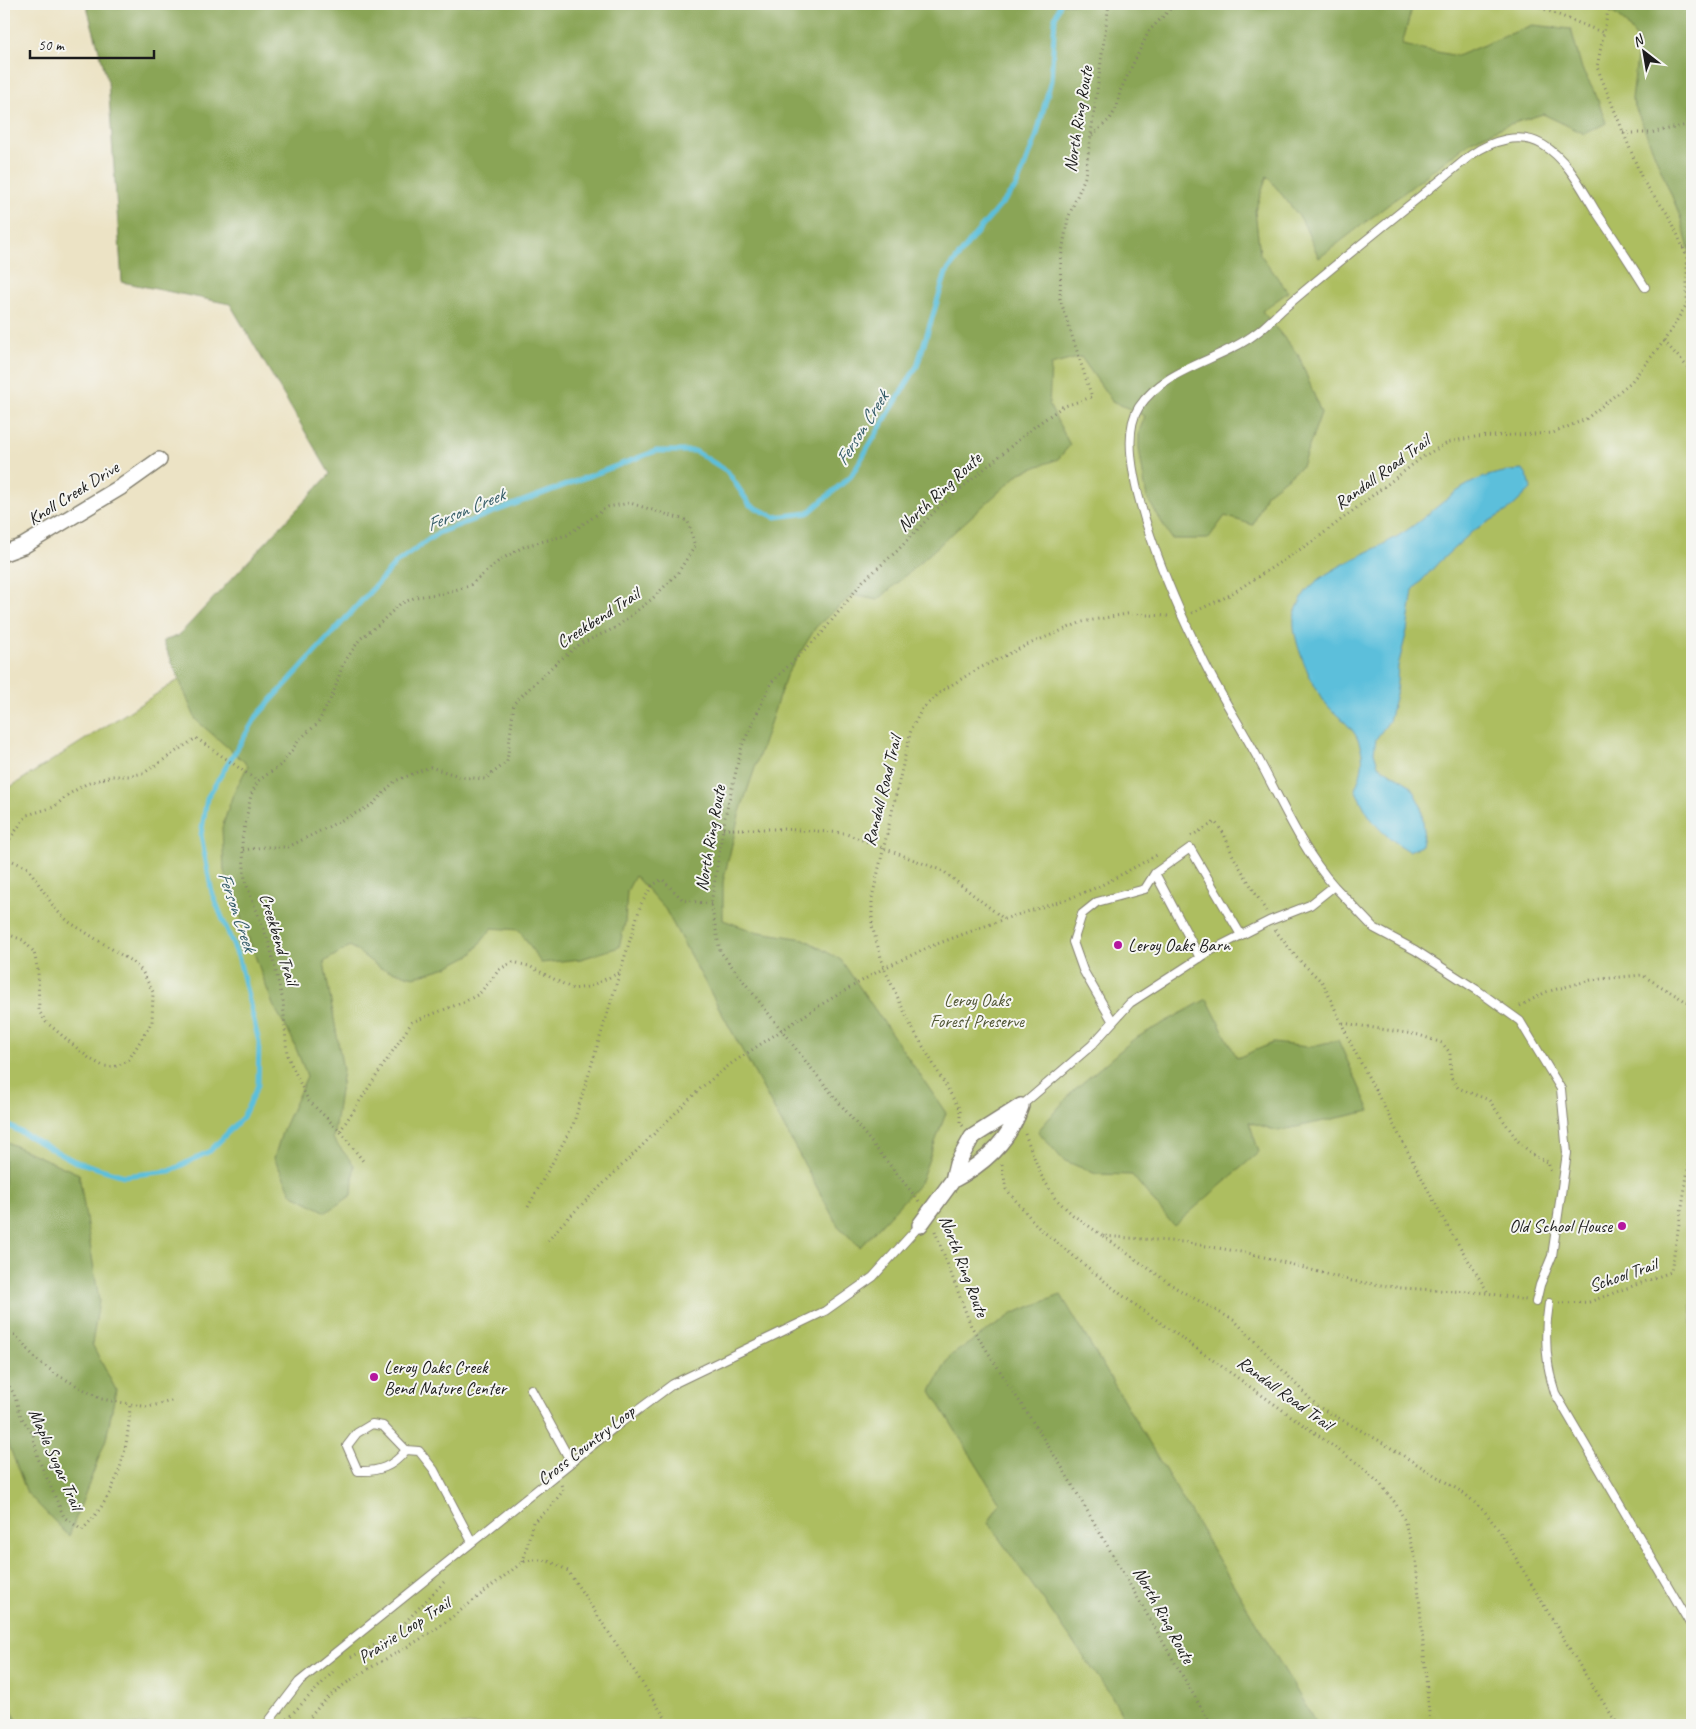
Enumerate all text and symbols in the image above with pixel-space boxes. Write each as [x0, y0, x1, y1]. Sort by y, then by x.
scale bar [30, 28, 154, 60]
north arrow [1618, 28, 1668, 78]
text: N [1629, 31, 1648, 51]
text: 50 m [38, 36, 65, 55]
street label: North Ring Route [1059, 63, 1097, 174]
water label: Ferson Creek [830, 384, 896, 470]
street label: Randall Road Trail [1330, 428, 1436, 514]
street label: North Ring Route [892, 447, 986, 536]
street label: Knoll Creek Drive [23, 456, 124, 530]
water label: Ferson Creek [423, 482, 511, 537]
street label: Creekbend Trail [552, 581, 646, 653]
street label: Randall Road Trail [858, 731, 907, 848]
street label: North Ring Route [690, 782, 730, 893]
water label: Ferson Creek [212, 868, 263, 957]
street label: Creekbend Trail [255, 891, 304, 990]
place label: Leroy Oaks Barn [1128, 934, 1231, 956]
marker: Leroy Oaks Barn [1112, 939, 1124, 951]
park label: Leroy Oaks Forest Preserve [930, 989, 1025, 1032]
street label: North Ring Route [935, 1212, 994, 1321]
place label: Old School House [1509, 1215, 1613, 1237]
marker: Old School House [1616, 1220, 1628, 1232]
street label: School Trail [1586, 1252, 1663, 1297]
street label: Randall Road Trail [1233, 1351, 1339, 1437]
place label: Leroy Oaks Creek Bend Nature Center [384, 1356, 509, 1399]
marker: Leroy Oaks Creek Bend Nature Center [368, 1371, 380, 1383]
street label: Cross Country Loop [533, 1399, 640, 1490]
street label: Maple Sugar Trail [24, 1405, 89, 1516]
street label: North Ring Route [1128, 1563, 1200, 1668]
street label: Prairie Loop Trail [354, 1590, 457, 1668]

